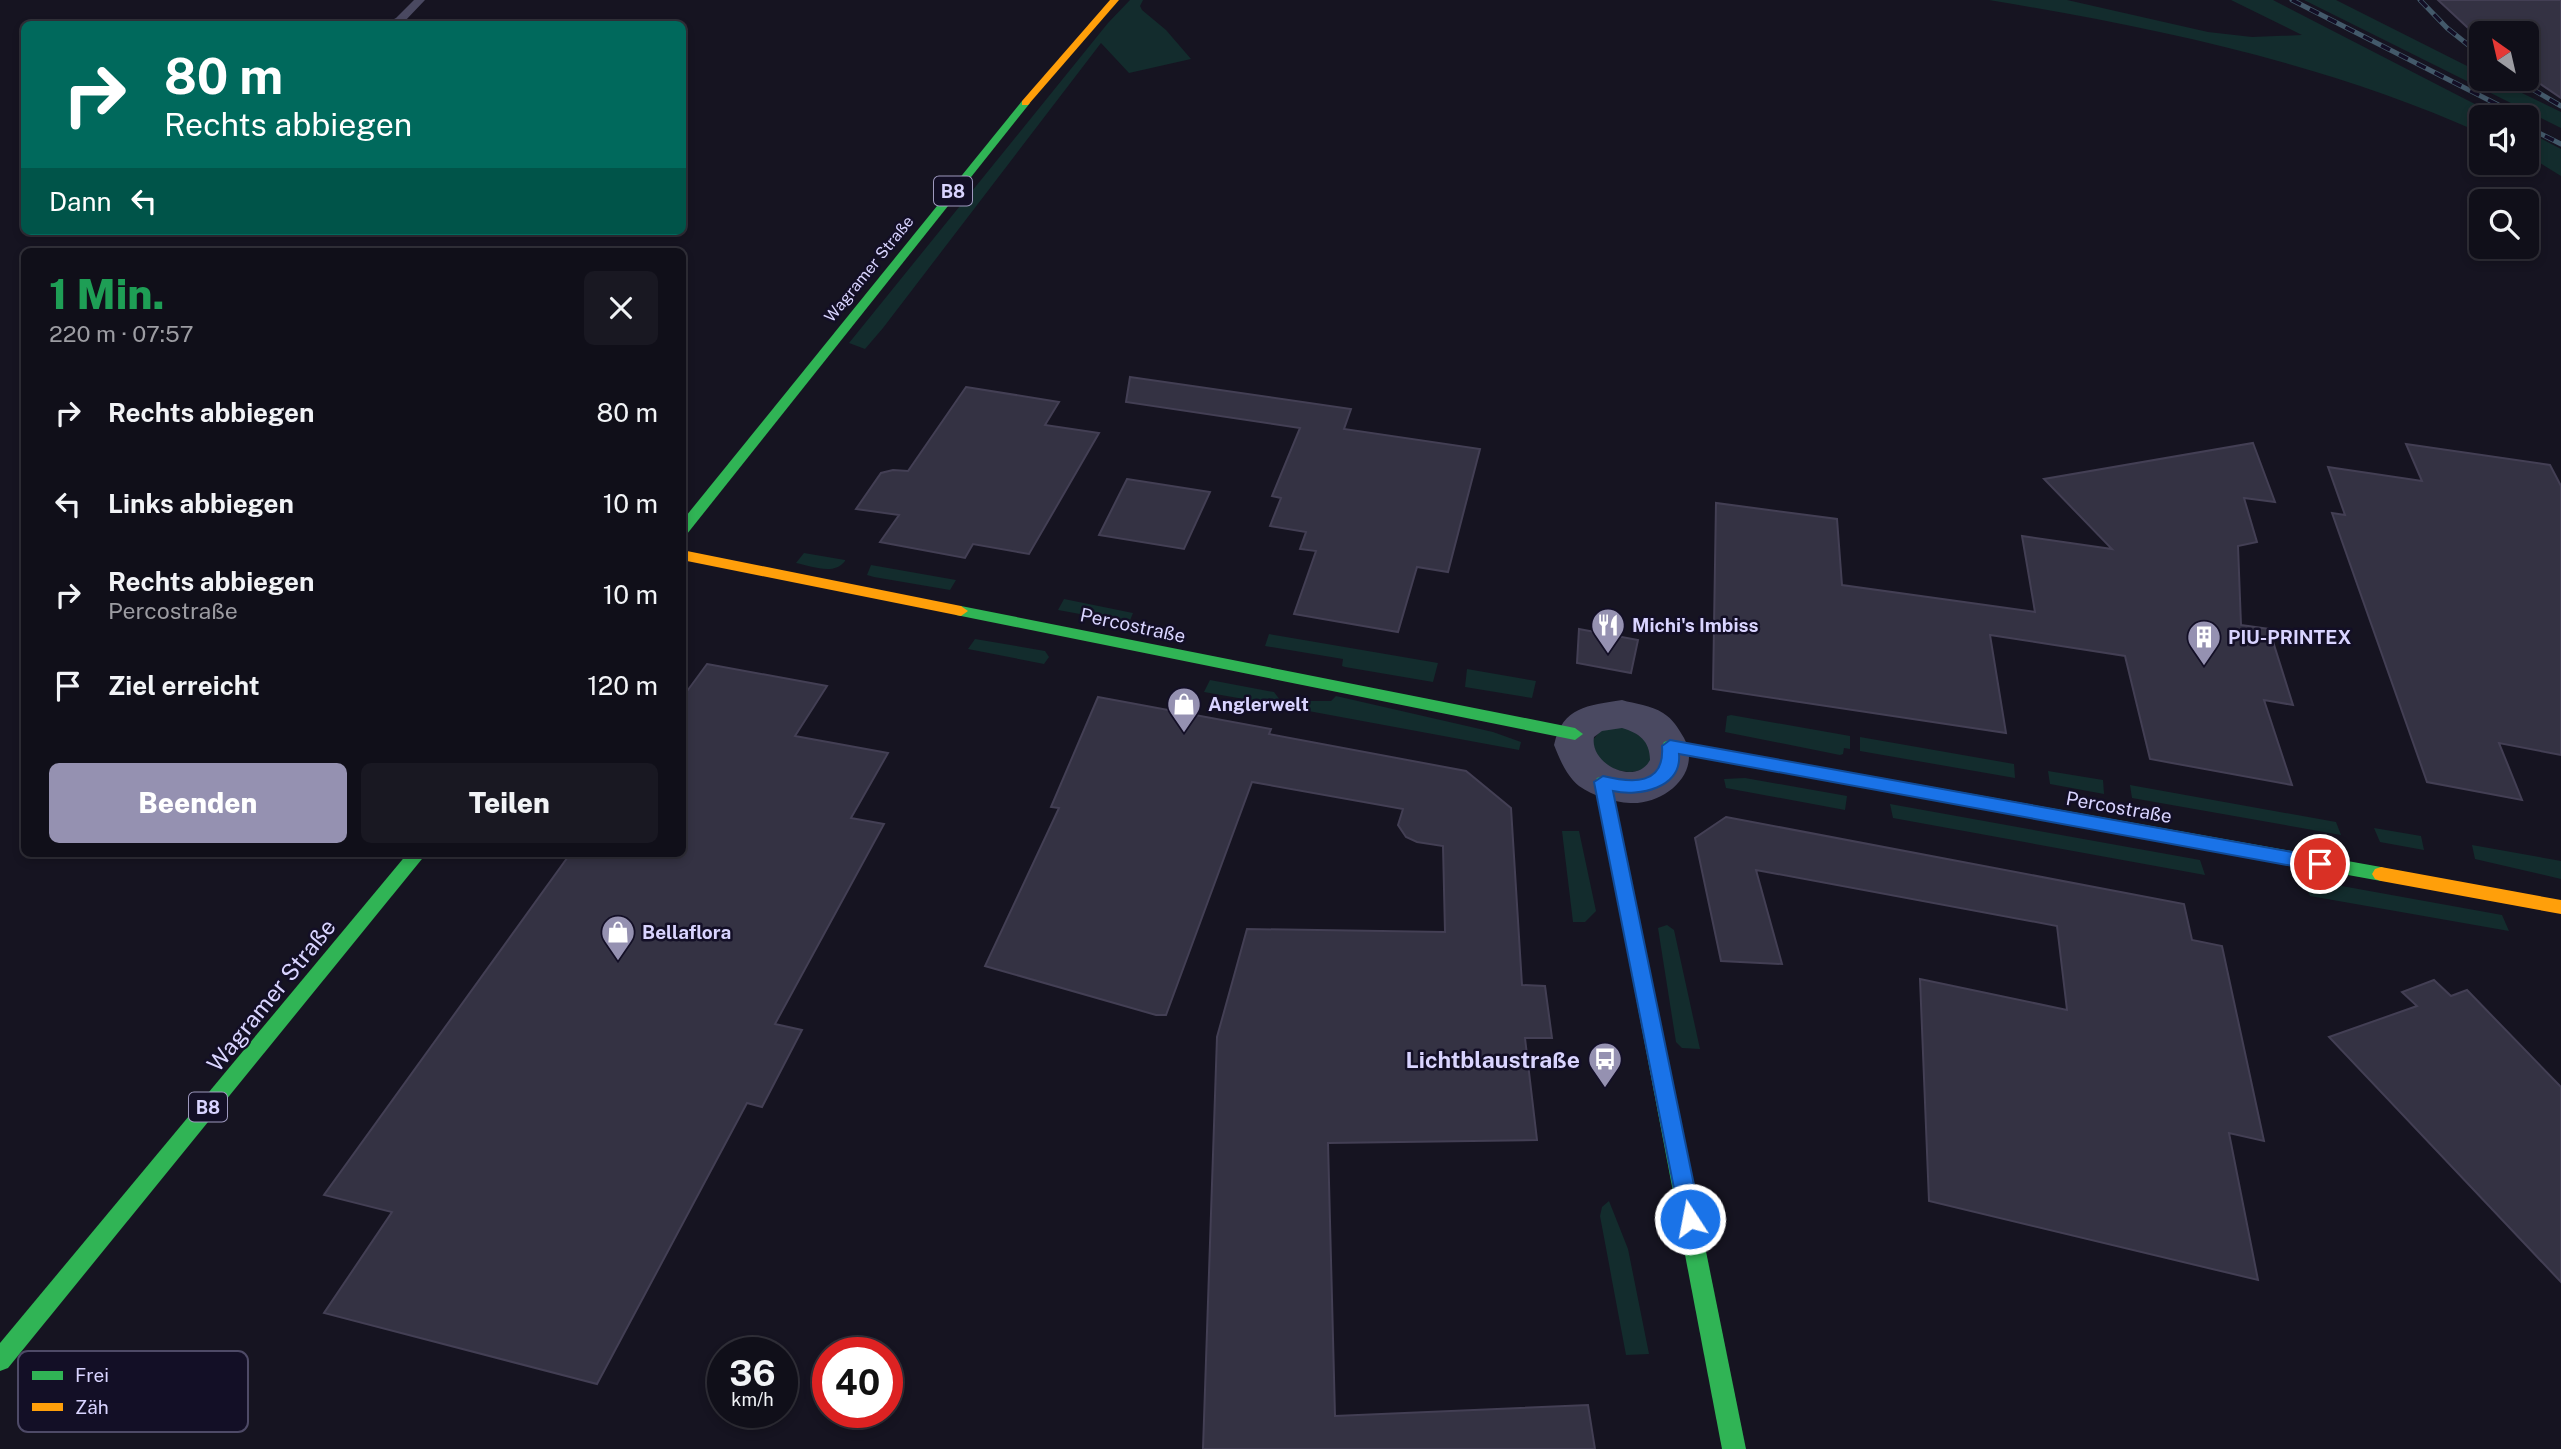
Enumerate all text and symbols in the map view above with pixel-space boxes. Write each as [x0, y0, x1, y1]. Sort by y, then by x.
north arrow [2469, 21, 2539, 91]
map controls [2469, 21, 2539, 259]
text: 80 m [164, 47, 283, 105]
icon: right [49, 49, 140, 140]
button: sound [2469, 105, 2539, 175]
text: Rechts abbiegen [164, 106, 412, 143]
road number: B8 [934, 176, 972, 206]
icon: left [125, 182, 163, 220]
text: Dann [49, 186, 111, 217]
button: search [2469, 189, 2539, 259]
street label: Wagramer Straße [820, 212, 918, 326]
text: 1 Min. [49, 269, 165, 318]
button: close [584, 271, 658, 345]
text: 220 m · 07:57 [49, 320, 193, 347]
icon: right [49, 394, 87, 432]
text: Rechts abbiegen [108, 397, 314, 428]
text: 80 m [597, 397, 658, 428]
icon: left [49, 485, 87, 523]
text: Links abbiegen [108, 488, 294, 519]
text: 10 m [603, 488, 658, 519]
text: Rechts abbiegen [108, 566, 314, 597]
icon: right [49, 576, 87, 614]
text: 10 m [603, 579, 658, 610]
text: Percostraße [108, 597, 238, 624]
street label: Percostraße [1078, 603, 1188, 647]
restaurant icon: Michi's Imbiss [1589, 606, 1627, 655]
place label: Michi's Imbiss [1632, 614, 1758, 636]
building icon: PIU-PRINTEX [2185, 618, 2223, 667]
place label: PIU-PRINTEX [2228, 626, 2352, 648]
icon: arrive [49, 667, 87, 705]
text: Ziel erreicht [108, 670, 260, 701]
text: 120 m [587, 670, 658, 701]
shop icon: Anglerwelt [1165, 685, 1203, 734]
place label: Anglerwelt [1208, 693, 1309, 715]
button: Beenden [49, 763, 347, 843]
button: Teilen [361, 763, 658, 843]
street label: Percostraße [2064, 787, 2174, 827]
pin [2290, 834, 2350, 894]
icon: arrive [2301, 845, 2339, 883]
street label: Wagramer Straße [201, 913, 341, 1077]
shop icon: Bellaflora [599, 913, 637, 962]
place label: Bellaflora [642, 921, 731, 943]
bus stop icon: Lichtblaustraße [1586, 1040, 1624, 1089]
place label: Lichtblaustraße [1406, 1046, 1580, 1073]
road number: B8 [189, 1092, 227, 1122]
position arrow [1653, 1182, 1727, 1256]
speed limit sign: 40 [812, 1337, 903, 1428]
legend [18, 1351, 248, 1432]
text: 36 [729, 1353, 776, 1394]
text: Frei [75, 1364, 109, 1386]
text: km/h [731, 1389, 774, 1410]
text: Zäh [75, 1396, 109, 1418]

